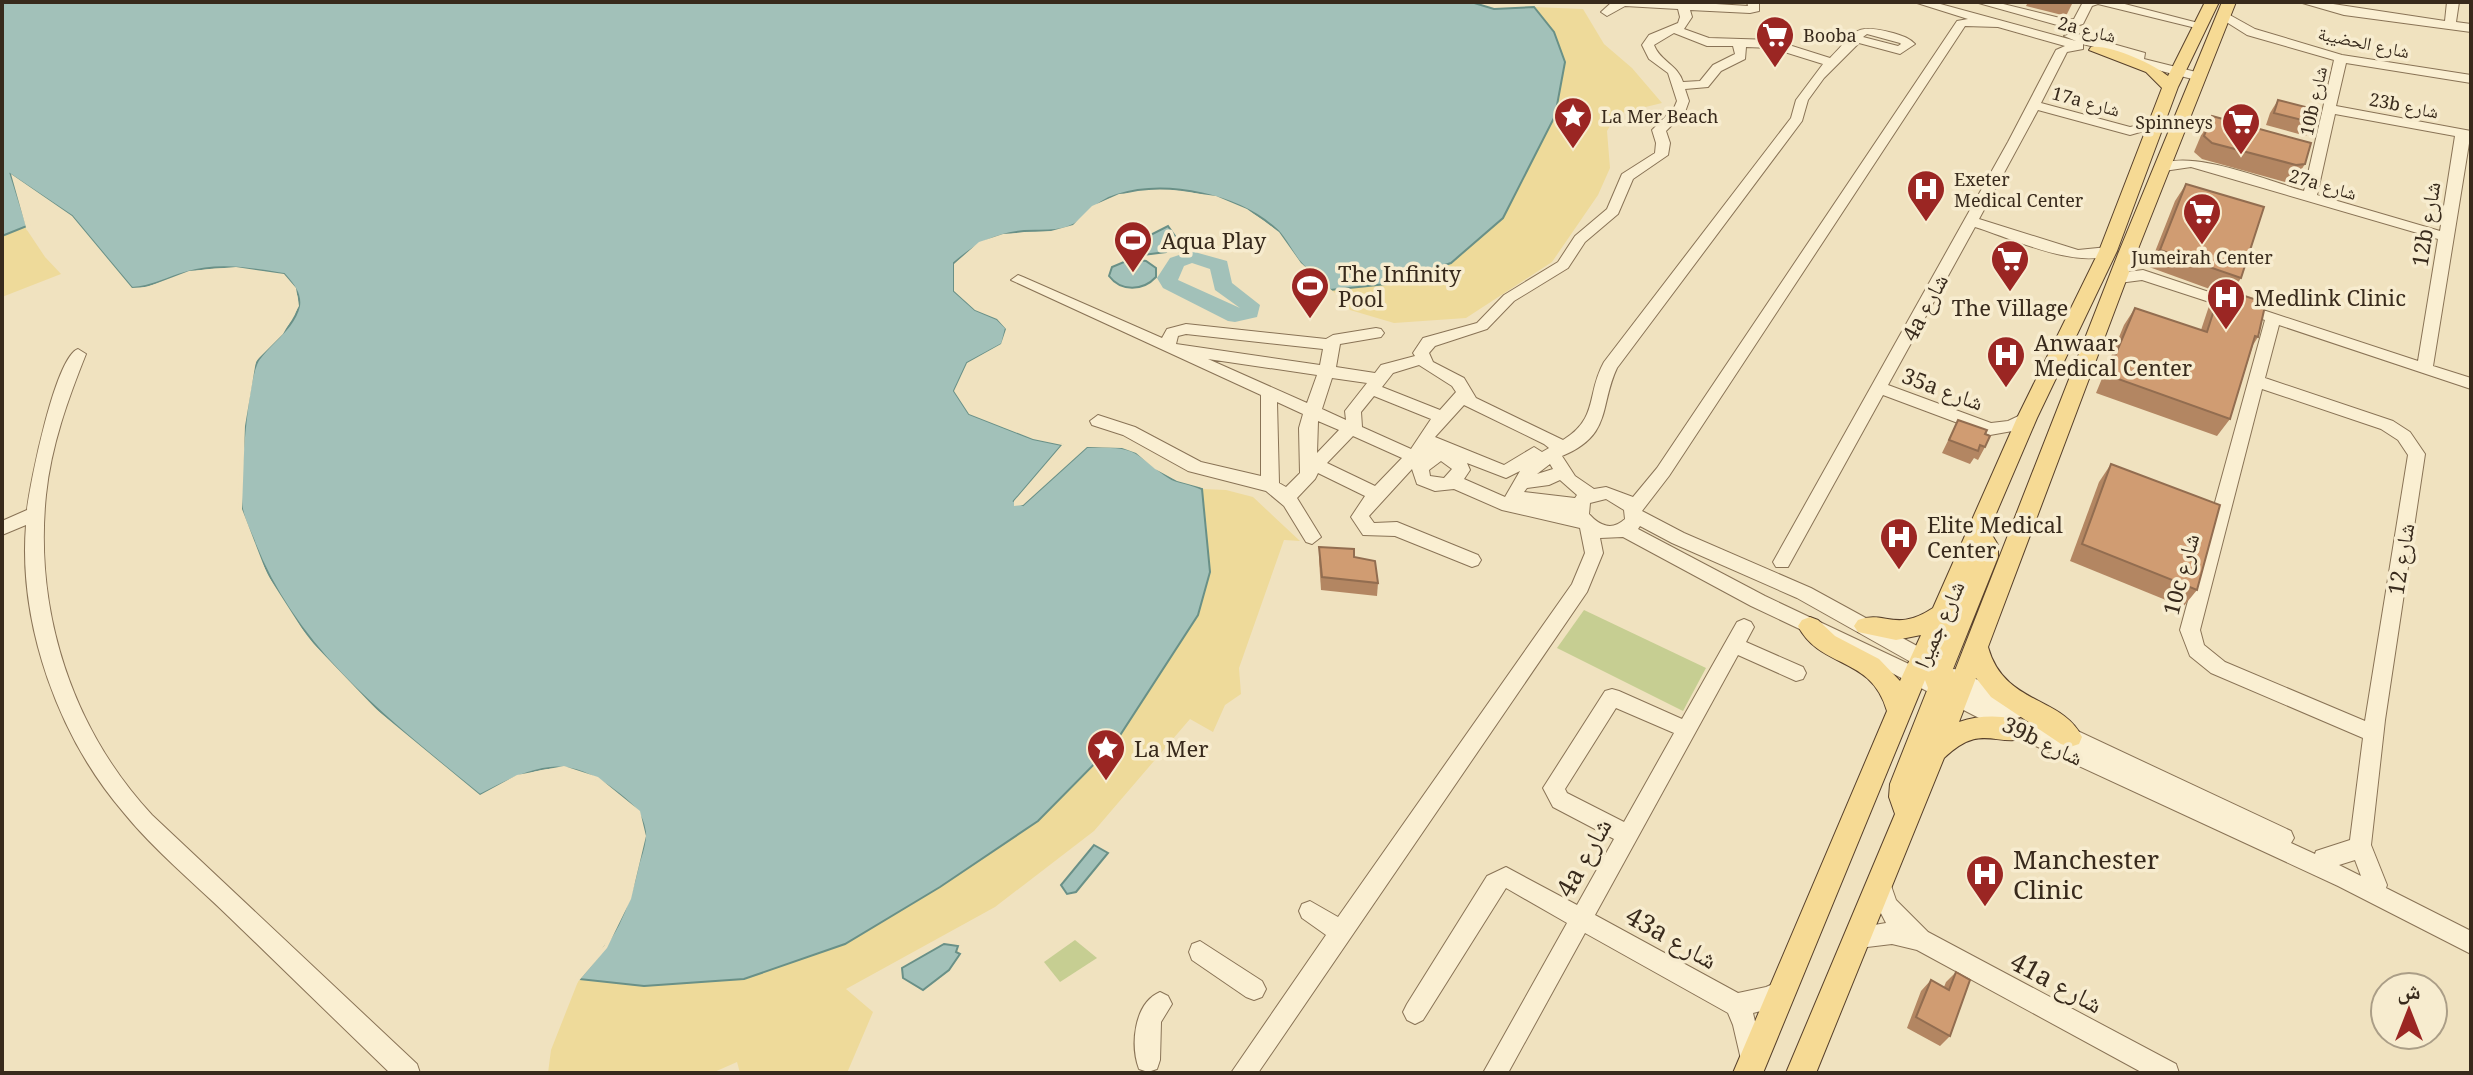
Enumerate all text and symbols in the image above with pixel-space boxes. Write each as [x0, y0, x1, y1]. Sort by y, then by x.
street label: 2a شارع [2055, 10, 2119, 48]
supermarket icon: Booba [1754, 14, 1796, 69]
street label: شارع الحضيبة [2316, 21, 2412, 63]
place label: Booba [1803, 23, 1857, 47]
street label: 10b شارع [2294, 64, 2332, 138]
street label: 17a شارع [2049, 80, 2123, 122]
street label: 23b شارع [2367, 87, 2441, 123]
place icon: La Mer Beach [1552, 95, 1594, 150]
supermarket icon: Spinneys [2220, 101, 2262, 156]
place label: La Mer Beach [1601, 104, 1719, 128]
place label: Spinneys [2135, 110, 2213, 134]
street label: 27a شارع [2286, 163, 2360, 205]
place label: Exeter Medical Center [1954, 167, 2084, 212]
hospital icon: Exeter Medical Center [1905, 168, 1947, 223]
street label: 12b شارع [2403, 179, 2447, 269]
supermarket icon: Jumeirah Center [2181, 191, 2223, 246]
sports icon: Aqua Play [1112, 219, 1154, 274]
place label: Aqua Play [1161, 225, 1267, 255]
supermarket icon: The Village [1989, 238, 2031, 293]
place label: Jumeirah Center [2130, 245, 2273, 269]
place label: The Infinity Pool [1338, 258, 1462, 313]
sports icon: The Infinity Pool [1289, 265, 1331, 320]
street label: 4a شارع [1894, 268, 1954, 346]
hospital icon: Medlink Clinic [2205, 276, 2247, 331]
place label: Medlink Clinic [2254, 282, 2406, 312]
place label: The Village [1952, 292, 2068, 322]
place label: Anwaar Medical Center [2034, 327, 2193, 382]
hospital icon: Anwaar Medical Center [1985, 334, 2027, 389]
street label: 35a شارع [1898, 359, 1988, 417]
place label: Elite Medical Center [1927, 509, 2063, 564]
hospital icon: Elite Medical Center [1878, 516, 1920, 571]
street label: شارع 12 [2380, 521, 2420, 597]
street label: 10c شارع [2155, 530, 2205, 618]
street label: شارع جميرا [1905, 576, 1971, 672]
street label: 39b شارع [1998, 708, 2088, 772]
place icon: La Mer [1085, 727, 1127, 782]
place label: La Mer [1134, 733, 1209, 763]
street label: 4a شارع [1547, 811, 1619, 903]
place label: Manchester Clinic [2013, 841, 2159, 907]
hospital icon: Manchester Clinic [1964, 853, 2006, 908]
street label: 43a شارع [1620, 897, 1724, 977]
street label: 41a شارع [2004, 943, 2110, 1021]
north arrow [2369, 971, 2449, 1051]
text: ش [2397, 975, 2421, 1005]

